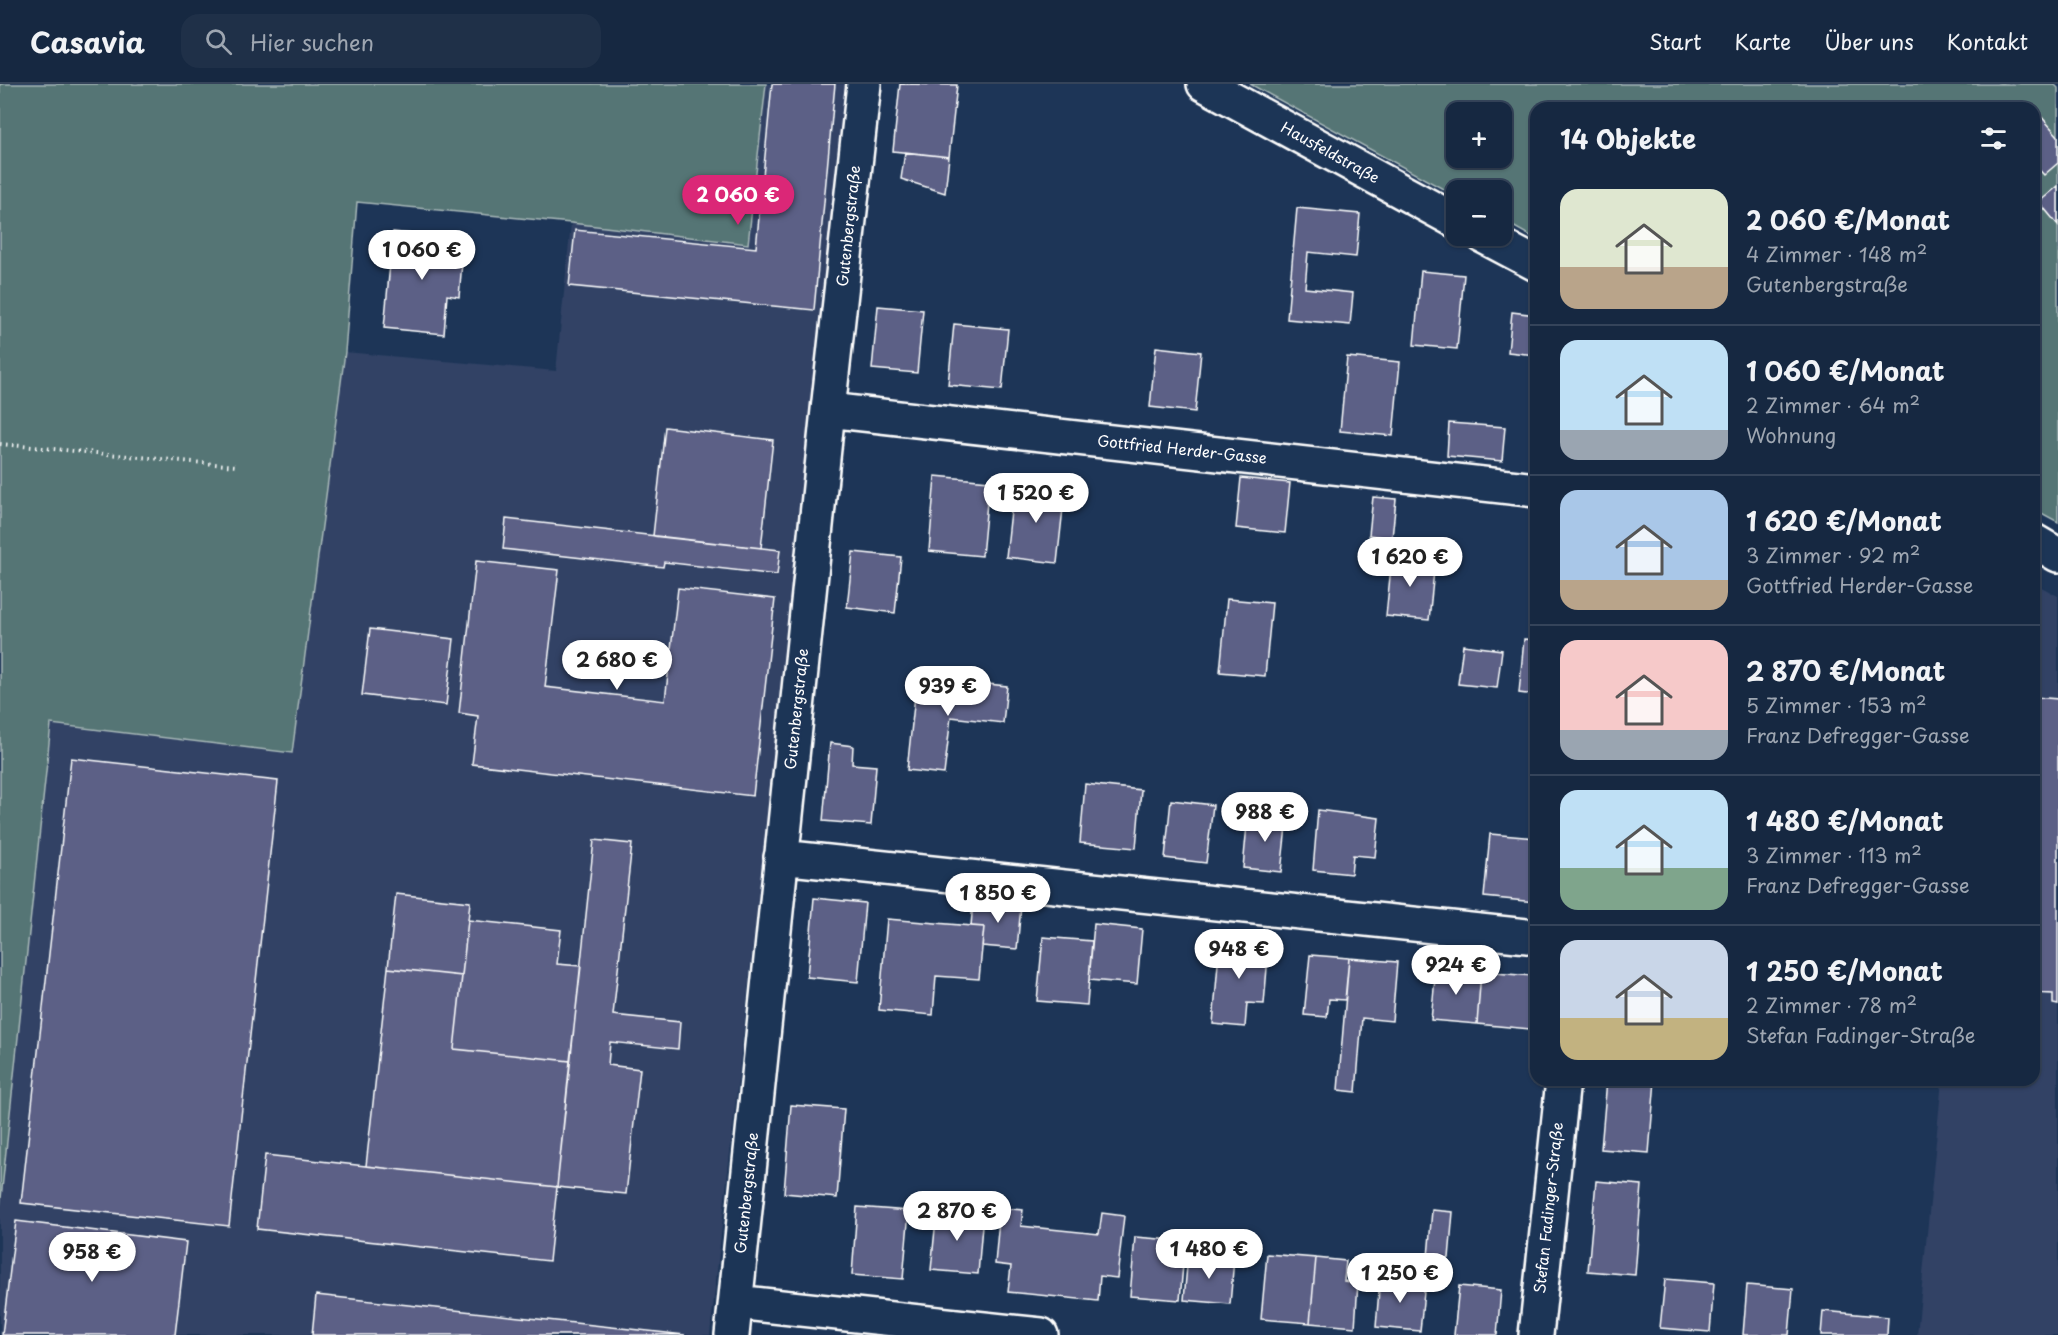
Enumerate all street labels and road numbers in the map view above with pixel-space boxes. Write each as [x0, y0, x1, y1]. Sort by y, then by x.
street label: Hausfeldstraße [1277, 115, 1384, 188]
street label: Gutenbergstraße [830, 164, 865, 287]
street label: Gottfried Herder-Gasse [1096, 428, 1268, 469]
street label: Gutenbergstraße [778, 647, 813, 770]
street label: Stefan Fadinger-Straße [1527, 1121, 1568, 1295]
street label: Gutenbergstraße [728, 1131, 763, 1254]

